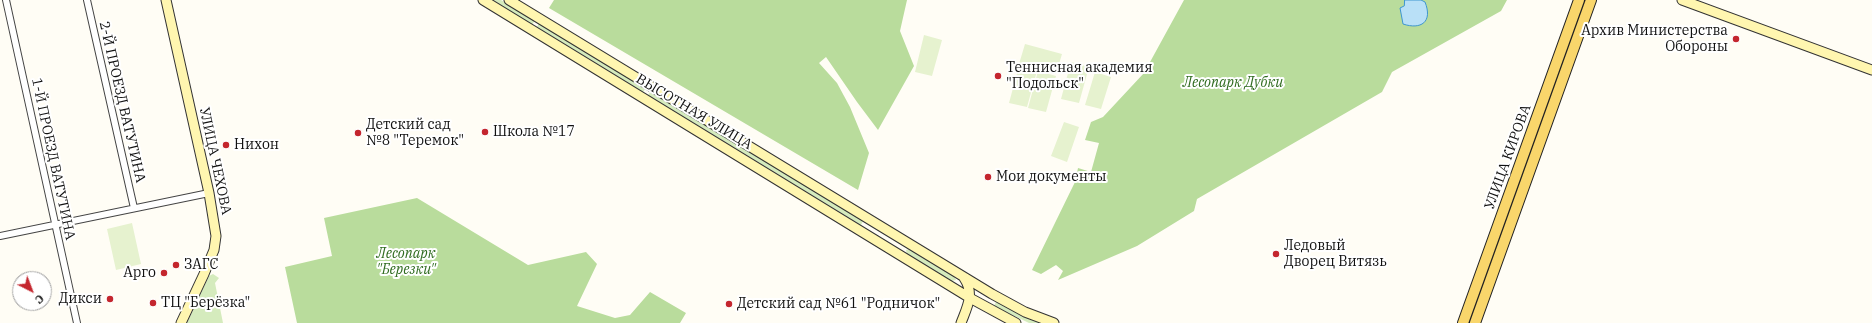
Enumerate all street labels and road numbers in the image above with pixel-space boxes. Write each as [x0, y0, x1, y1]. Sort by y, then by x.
street label: 2-Й ПРОЕЗД ВАТУТИНА [95, 20, 149, 184]
street label: ВЫСОТНАЯ УЛИЦА [633, 71, 755, 153]
street label: 1-Й ПРОЕЗД ВАТУТИНА [28, 76, 78, 242]
street label: УЛИЦА КИРОВА [1481, 102, 1535, 212]
street label: УЛИЦА ЧЕХОВА [195, 106, 235, 216]

